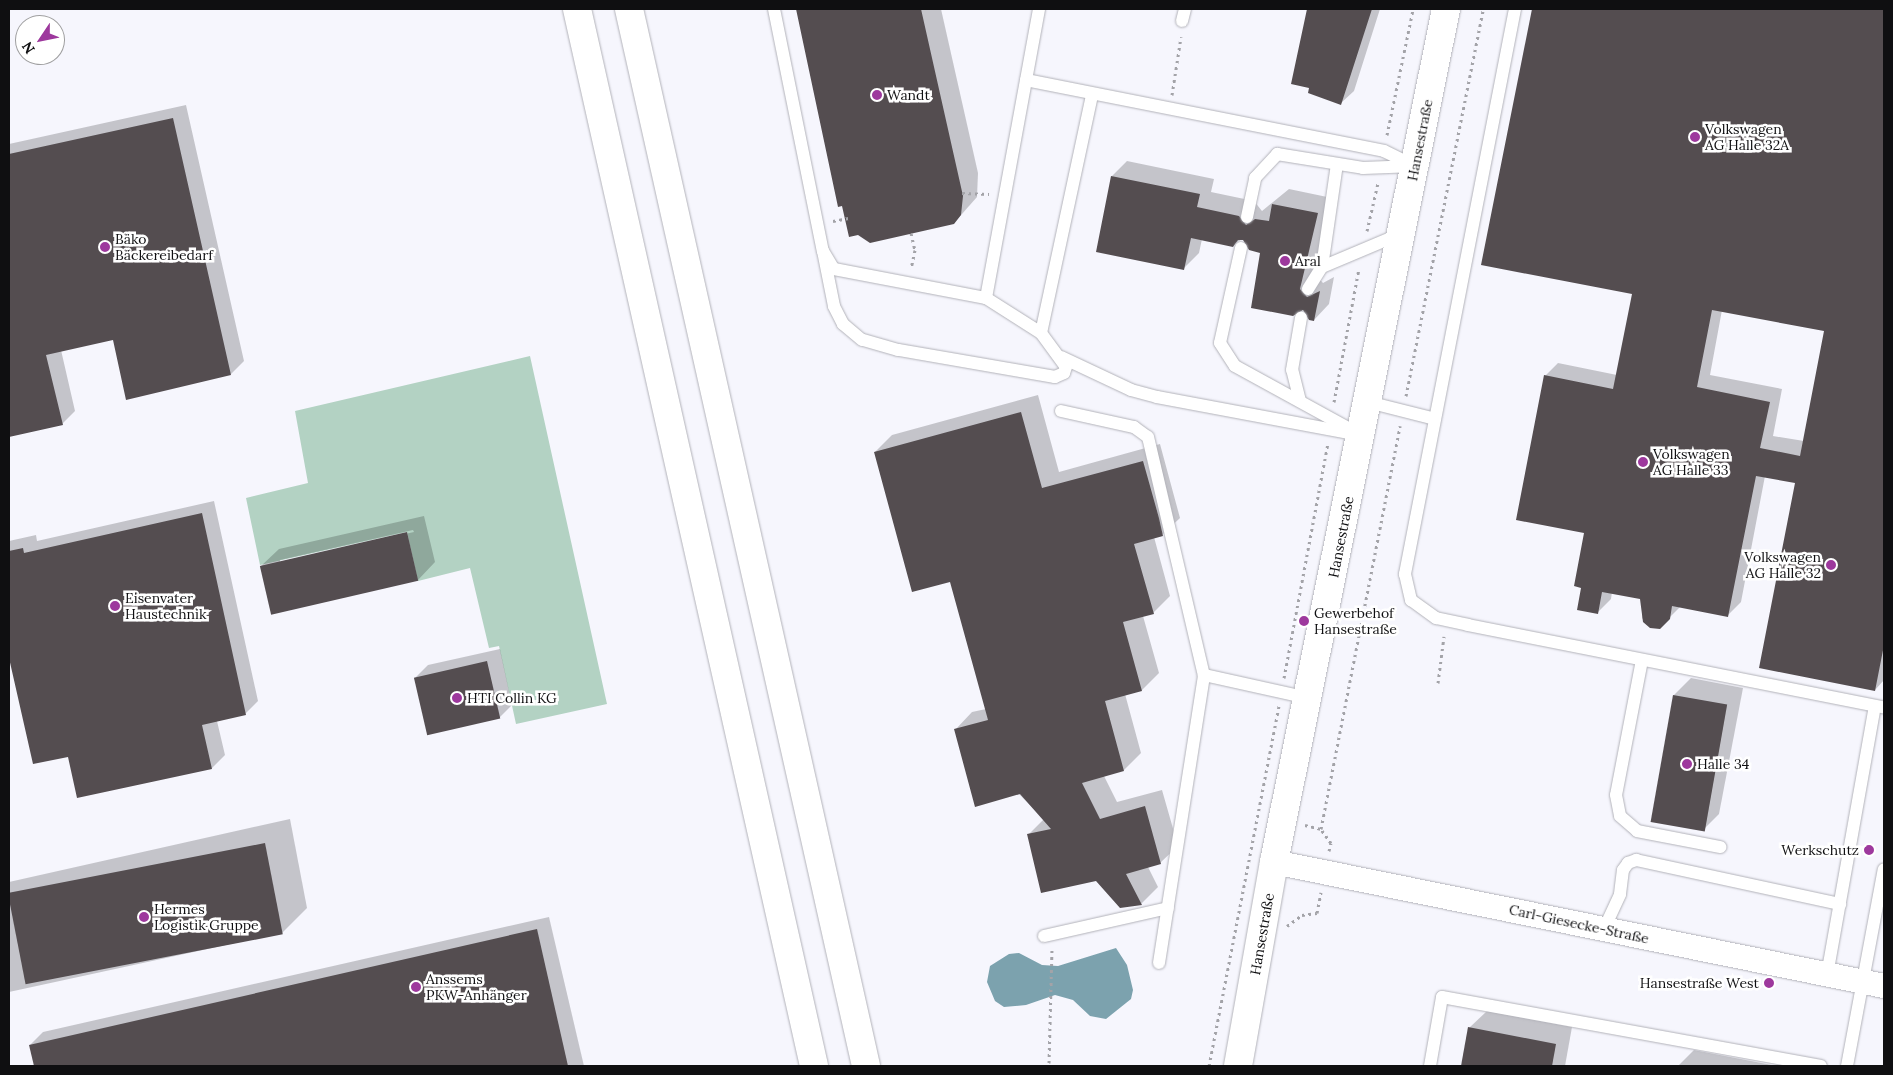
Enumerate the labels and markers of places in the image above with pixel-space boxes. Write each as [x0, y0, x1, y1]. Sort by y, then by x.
place label: Wandt [887, 87, 930, 103]
marker: Wandt [871, 89, 883, 101]
place label: Volkswagen AG Halle 32A [1705, 121, 1789, 154]
marker: Volkswagen AG Halle 32A [1689, 131, 1701, 143]
place label: Bäko Bäckereibedarf [115, 231, 213, 264]
marker: Bäko Bäckereibedarf [99, 241, 111, 253]
place label: Aral [1295, 253, 1321, 269]
marker: Aral [1279, 255, 1291, 267]
place label: Volkswagen AG Halle 33 [1653, 446, 1730, 478]
marker: Volkswagen AG Halle 33 [1637, 456, 1649, 468]
place label: Volkswagen AG Halle 32 [1744, 549, 1821, 582]
marker: Volkswagen AG Halle 32 [1825, 559, 1837, 571]
place label: Eisenvater Haustechnik [125, 590, 207, 622]
marker: Eisenvater Haustechnik [109, 600, 121, 612]
place label: Gewerbehof Hansestraße [1314, 605, 1397, 638]
marker: Gewerbehof Hansestraße [1298, 615, 1310, 627]
place label: HTI Collin KG [467, 690, 557, 706]
marker: HTI Collin KG [451, 692, 463, 704]
place label: Halle 34 [1697, 756, 1749, 772]
marker: Halle 34 [1681, 758, 1693, 770]
place label: Werkschutz [1781, 842, 1859, 858]
marker: Werkschutz [1863, 844, 1875, 856]
place label: Hermes Logistik Gruppe [154, 901, 259, 934]
marker: Hermes Logistik Gruppe [138, 911, 150, 923]
place label: Anssems PKW-Anhänger [426, 971, 527, 1004]
place label: Hansestraße West [1640, 975, 1759, 991]
marker: Hansestraße West [1763, 977, 1775, 989]
marker: Anssems PKW-Anhänger [410, 981, 422, 993]

